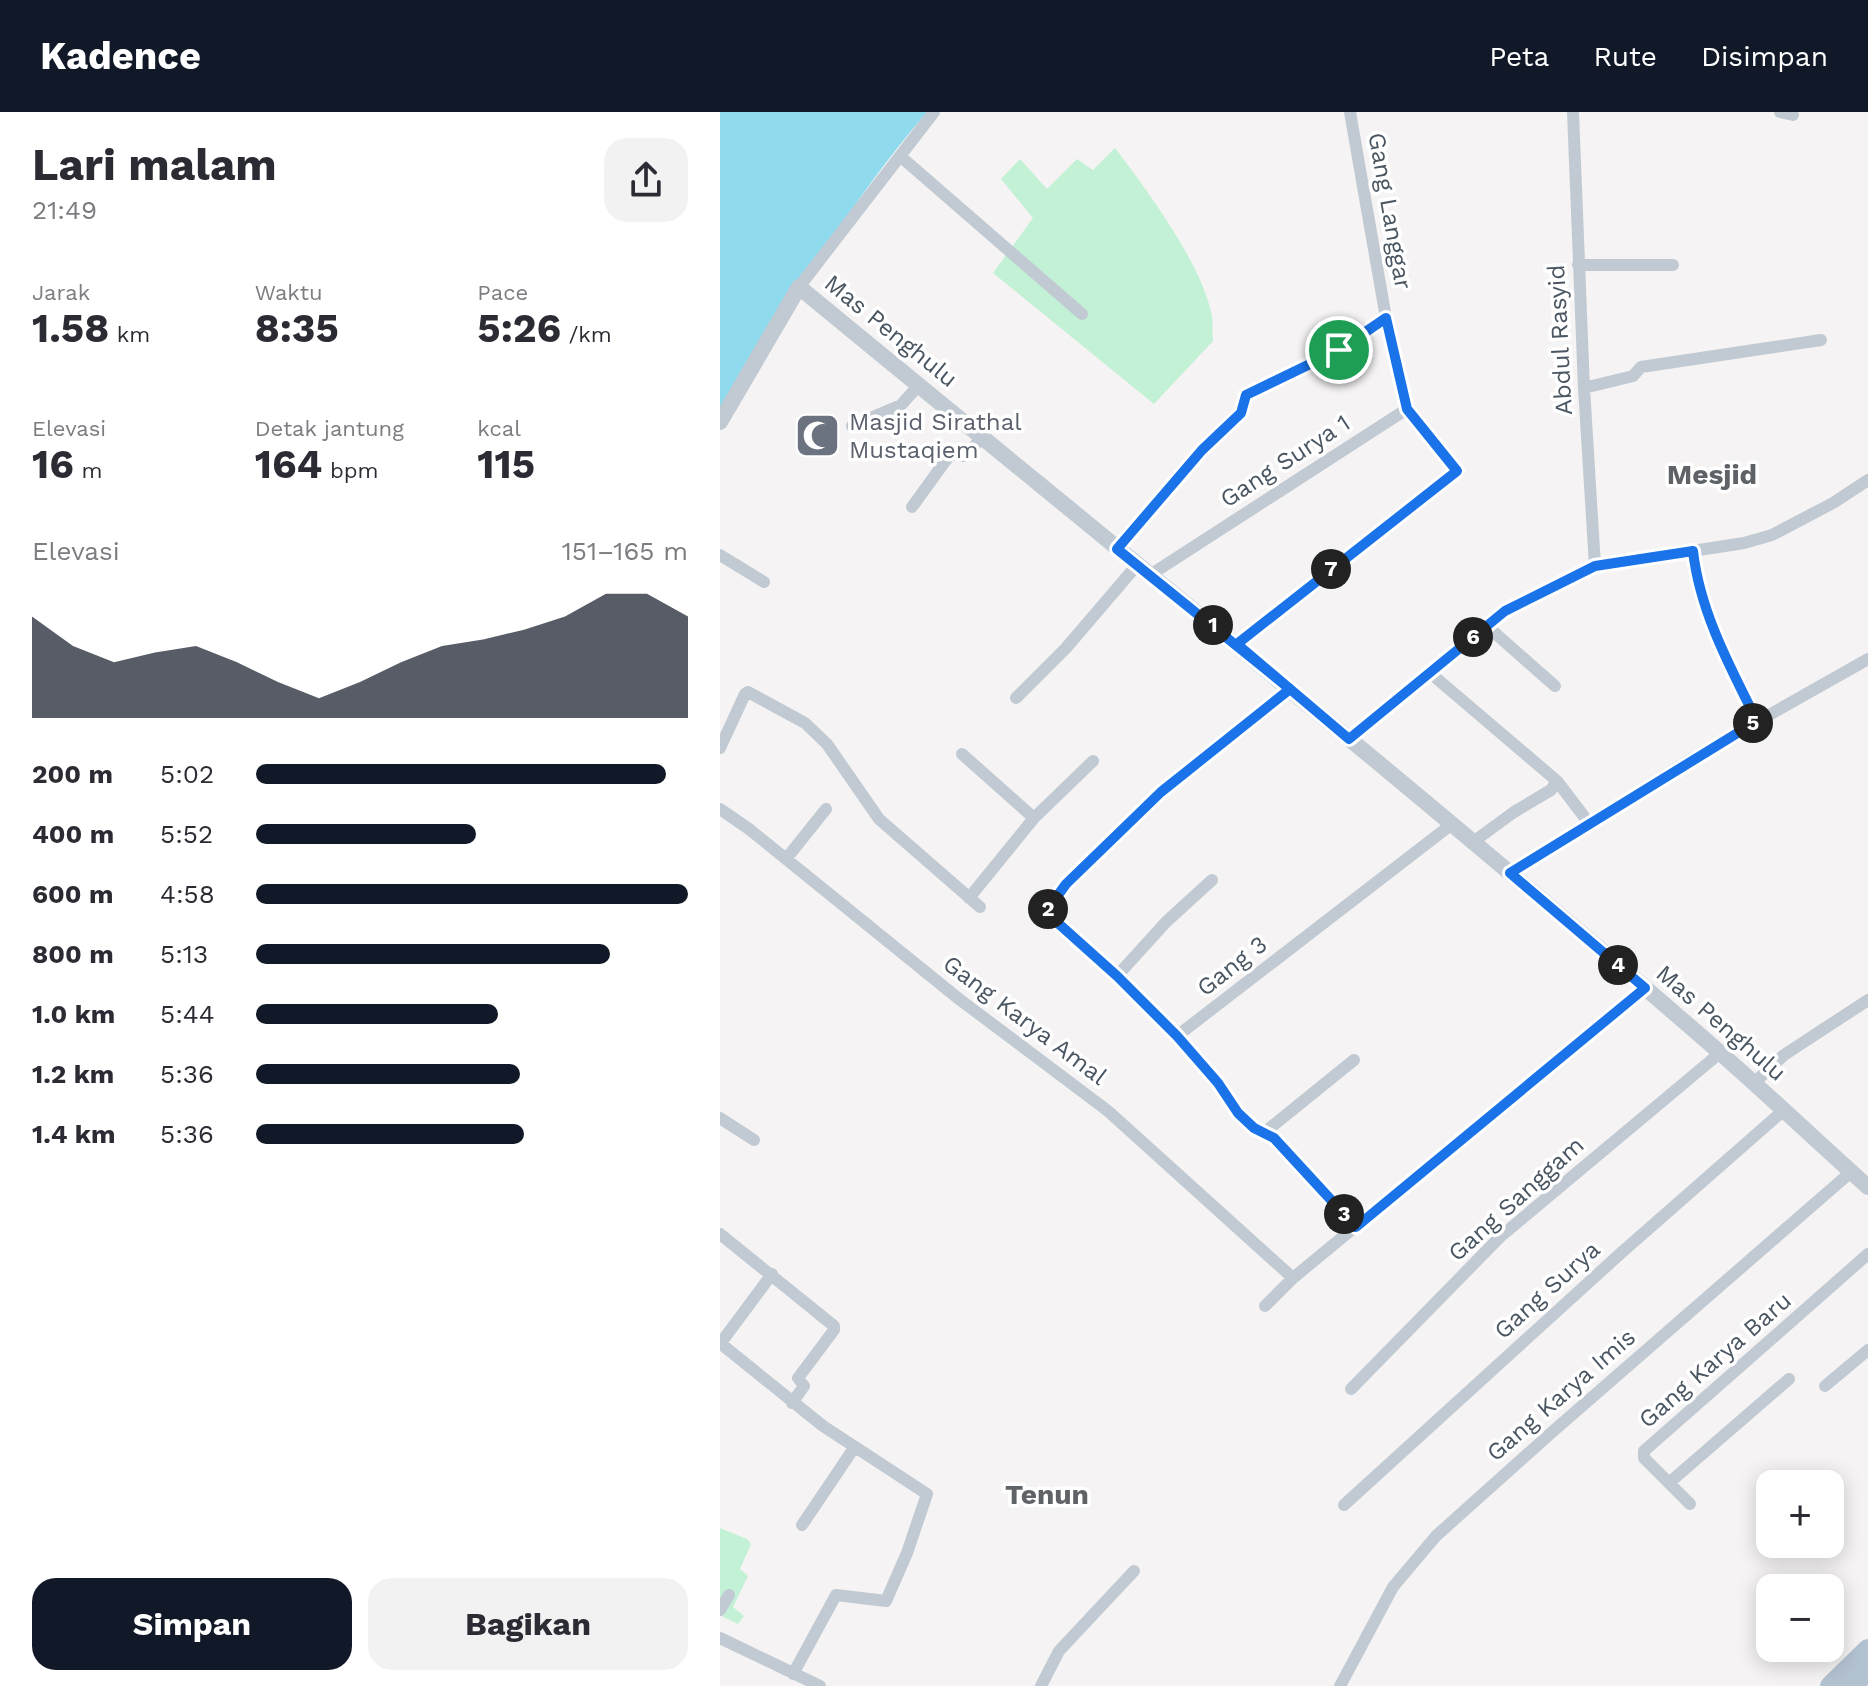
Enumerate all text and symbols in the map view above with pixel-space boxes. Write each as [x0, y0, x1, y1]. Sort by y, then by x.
text: Kadence [40, 34, 201, 78]
text: Peta [1489, 40, 1549, 73]
text: Rute [1593, 40, 1657, 73]
text: Disimpan [1701, 40, 1828, 73]
street label: Gang Langgar [1362, 131, 1418, 292]
button: share [604, 138, 688, 222]
text: Lari malam [32, 139, 277, 191]
text: 21:49 [32, 195, 97, 225]
street label: Abdul Rasyid [1542, 264, 1578, 416]
street label: Mas Penghulu [819, 269, 963, 393]
text: Jarak [32, 280, 90, 305]
text: Waktu [255, 280, 323, 305]
text: Pace [477, 280, 528, 305]
text: 1.58 [32, 305, 109, 352]
text: 8:35 [255, 305, 339, 352]
text: 5:26 [477, 305, 561, 352]
pin [1305, 316, 1373, 384]
text: km [109, 322, 150, 347]
text: /km [561, 322, 612, 347]
icon: arrive [1317, 328, 1361, 372]
place label: Masjid Sirathal Mustaqiem [849, 408, 1022, 464]
street label: Gang Surya 1 [1215, 409, 1355, 513]
mosque icon: Masjid Sirathal Mustaqiem [794, 412, 842, 460]
text: Elevasi [32, 416, 106, 441]
text: Detak jantung [255, 416, 404, 441]
text: kcal [477, 416, 521, 441]
text: 16 [32, 441, 74, 488]
text: 164 [255, 441, 322, 488]
text: 115 [477, 441, 535, 488]
text: m [74, 458, 102, 483]
text: bpm [322, 458, 378, 483]
district label: Mesjid [1667, 458, 1757, 491]
text: Elevasi [32, 536, 120, 566]
text: 151–165 m [562, 536, 688, 566]
pin: 7 [1311, 549, 1351, 589]
text: 7 [1324, 556, 1338, 581]
pin: 1 [1193, 605, 1233, 645]
text: 1 [1208, 612, 1218, 637]
pin: 6 [1453, 617, 1493, 657]
text: 6 [1466, 624, 1480, 649]
pin: 5 [1733, 703, 1773, 743]
text: 5 [1747, 710, 1759, 735]
text: 200 m [32, 759, 113, 789]
text: 5:02 [160, 759, 214, 789]
text: 400 m [32, 819, 114, 849]
text: 5:52 [160, 819, 213, 849]
text: 600 m [32, 879, 113, 909]
text: 4:58 [160, 879, 215, 909]
pin: 2 [1028, 889, 1068, 929]
text: 2 [1041, 896, 1055, 921]
street label: Gang 3 [1192, 930, 1272, 1002]
text: 800 m [32, 939, 114, 969]
text: 5:13 [160, 939, 208, 969]
pin: 4 [1598, 945, 1638, 985]
street label: Gang Karya Amal [938, 949, 1113, 1091]
text: 4 [1611, 952, 1625, 977]
street label: Mas Penghulu [1651, 959, 1791, 1087]
text: 1.0 km [32, 999, 115, 1029]
text: 5:44 [160, 999, 215, 1029]
text: 1.2 km [32, 1059, 114, 1089]
text: 5:36 [160, 1059, 214, 1089]
text: 1.4 km [32, 1119, 116, 1149]
text: 5:36 [160, 1119, 214, 1149]
street label: Gang Sanggam [1443, 1131, 1589, 1267]
pin: 3 [1324, 1194, 1364, 1234]
text: 3 [1337, 1201, 1351, 1226]
street label: Gang Surya [1488, 1235, 1606, 1345]
street label: Gang Karya Baru [1633, 1286, 1797, 1434]
street label: Gang Karya Imis [1481, 1323, 1641, 1467]
map controls [1756, 1470, 1844, 1662]
button: + [1756, 1470, 1844, 1558]
district label: Tenun [1005, 1478, 1089, 1511]
button: − [1756, 1574, 1844, 1662]
button: Simpan [32, 1578, 352, 1670]
button: Bagikan [368, 1578, 688, 1670]

